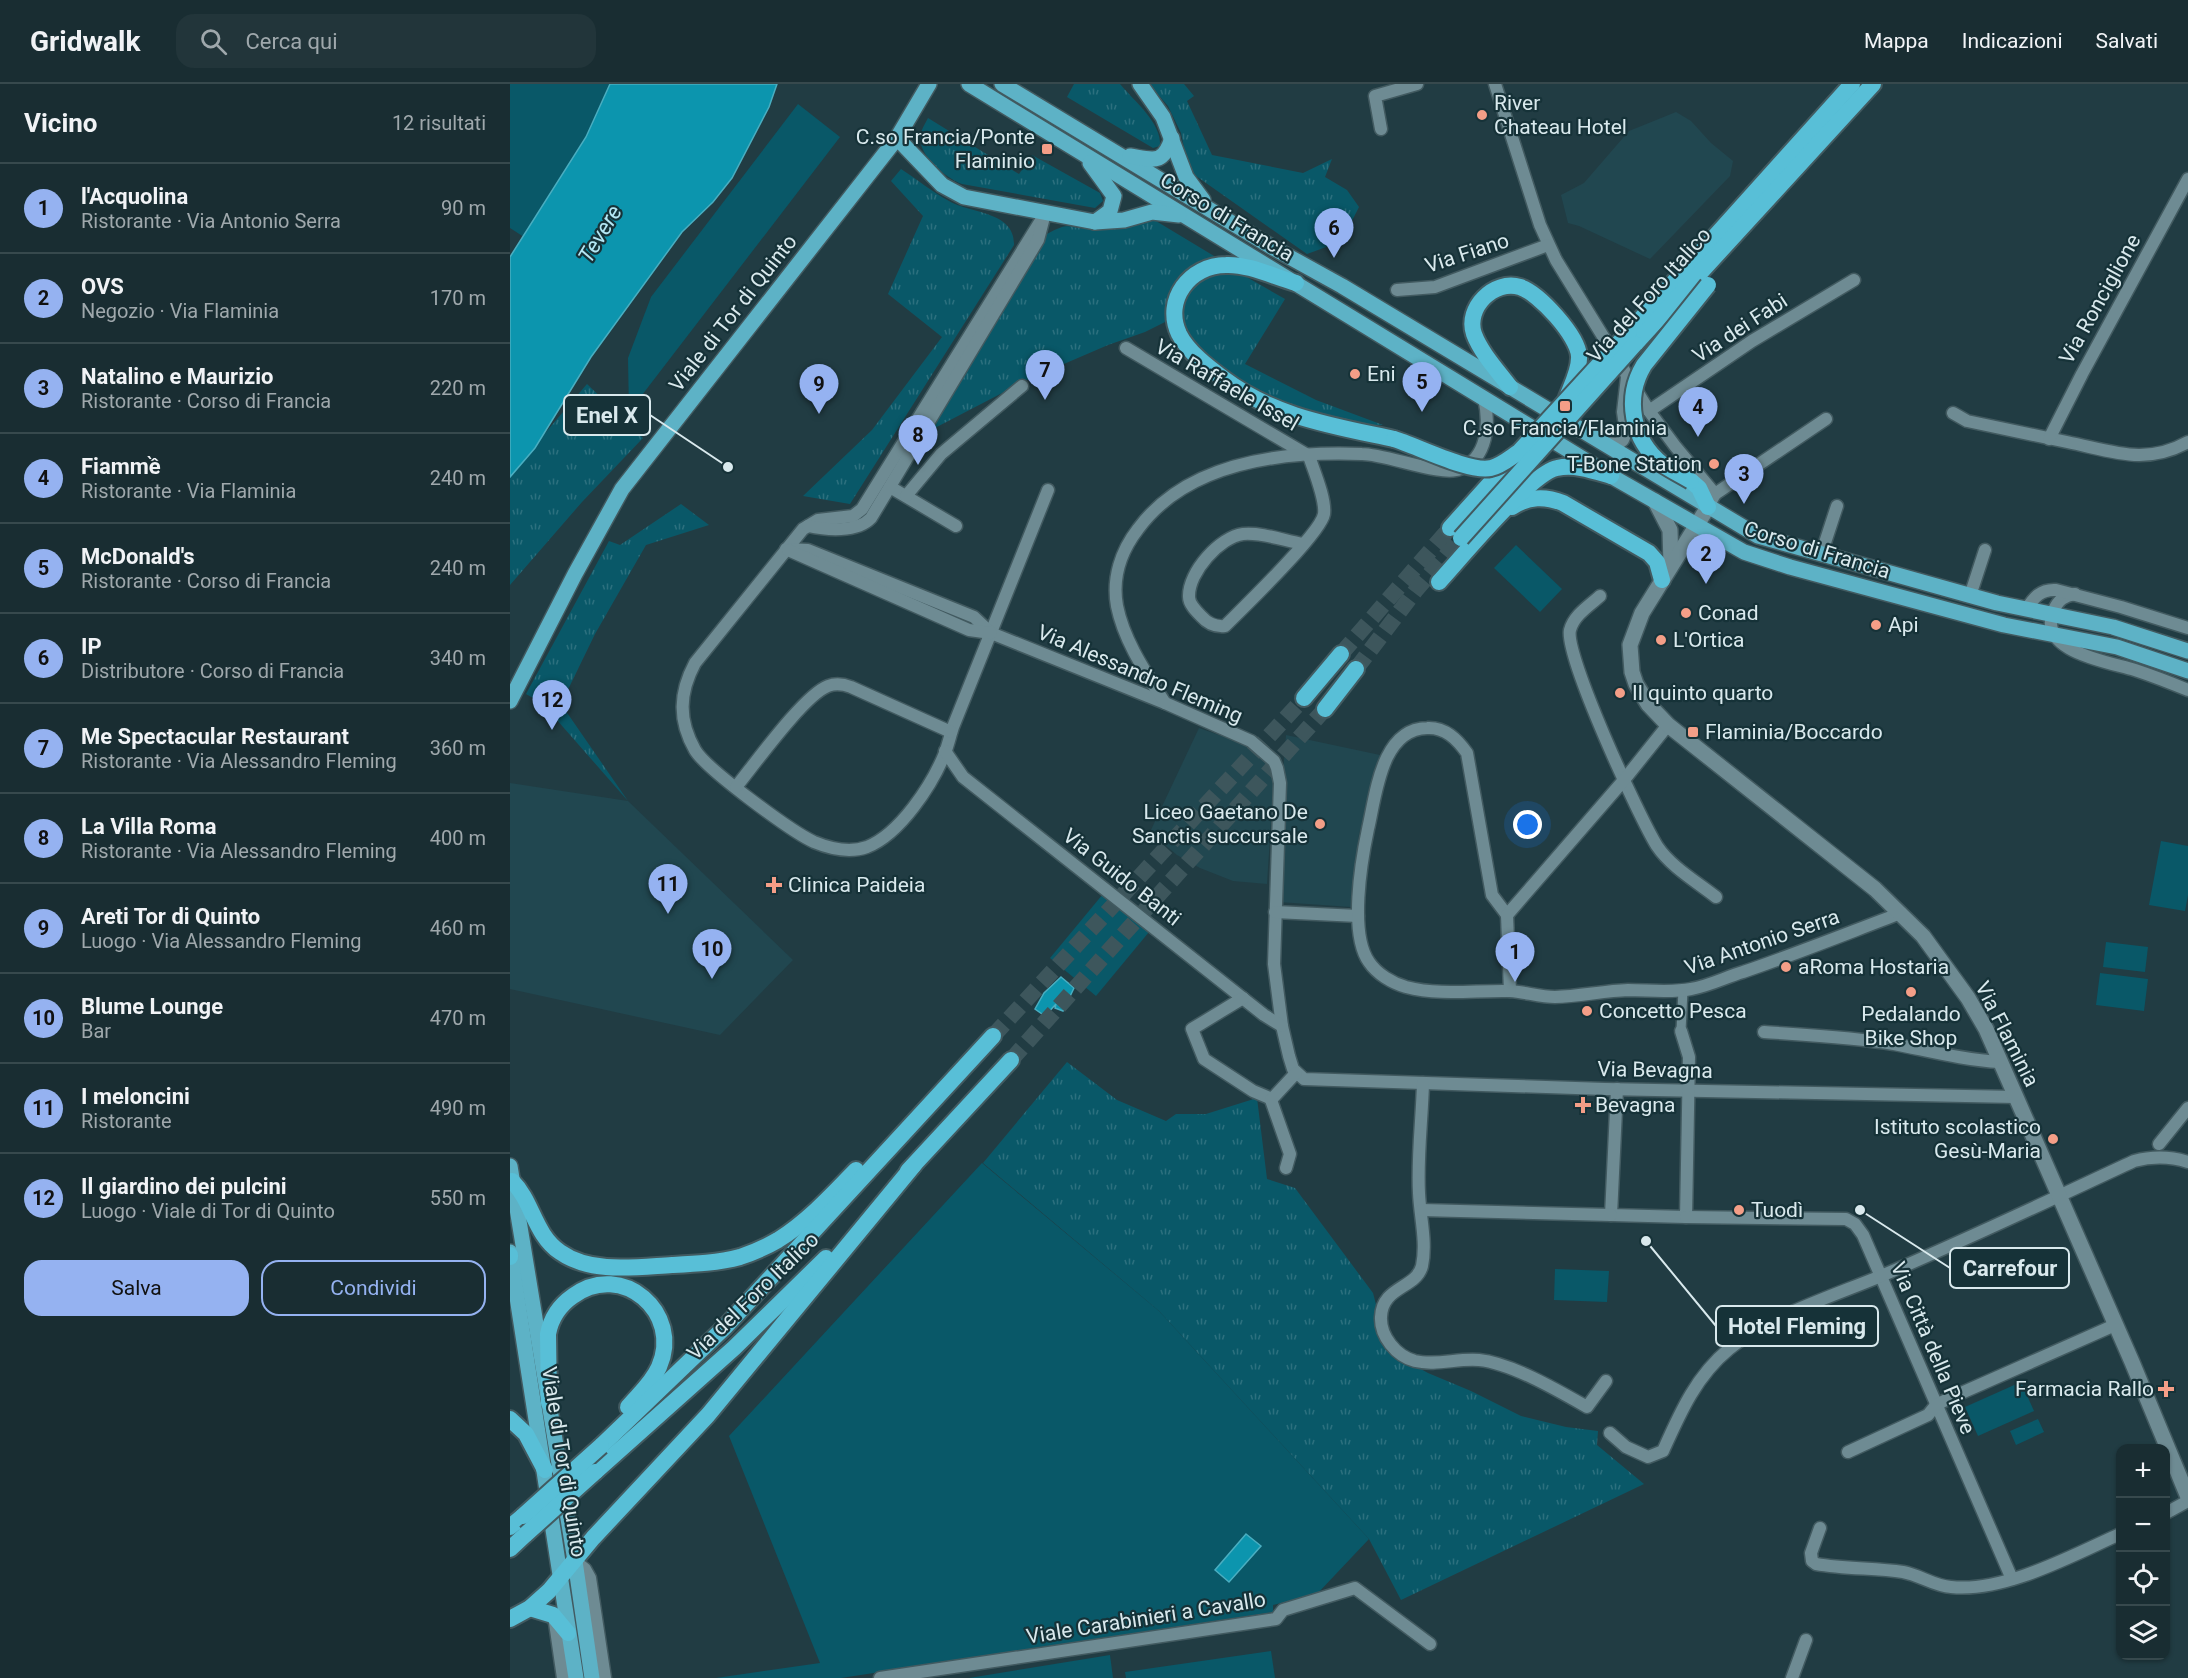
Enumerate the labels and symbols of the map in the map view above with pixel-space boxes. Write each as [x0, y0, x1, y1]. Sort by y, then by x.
place label: River Chateau Hotel [1494, 91, 1627, 139]
marker: River Chateau Hotel [1475, 108, 1489, 122]
place label: C.so Francia/Ponte Flaminio [856, 125, 1035, 173]
marker: C.so Francia/Ponte Flaminio [1040, 142, 1054, 156]
street label: Corso di Francia [1156, 168, 1298, 266]
water label: Tevere [573, 201, 627, 267]
pin: 6 [1314, 208, 1354, 258]
street label: Via del Foro Italico [1582, 223, 1716, 367]
street label: Via Fiano [1422, 228, 1512, 278]
street label: Viale di Tor di Quinto [664, 230, 802, 396]
street label: Via Ronciglione [2054, 230, 2146, 368]
street label: Via dei Fabi [1688, 289, 1792, 367]
street label: Via Raffaele Issel [1151, 334, 1303, 436]
pin: 7 [1026, 350, 1064, 400]
place label: Eni [1367, 362, 1396, 386]
pin: 5 [1402, 362, 1442, 412]
pin: 9 [800, 364, 838, 414]
marker: Eni [1348, 367, 1362, 381]
pin: 4 [1678, 388, 1718, 437]
callout: Enel X [564, 395, 650, 435]
marker: C.so Francia/Flaminia [1558, 399, 1572, 413]
text: Enel X [576, 403, 638, 428]
pin: 8 [898, 416, 938, 465]
place label: C.so Francia/Flaminia [1463, 416, 1667, 440]
place label: T-Bone Station [1567, 452, 1702, 476]
pin: 3 [1724, 454, 1764, 504]
marker: T-Bone Station [1707, 457, 1721, 471]
street label: Corso di Francia [1741, 516, 1893, 584]
pin: 2 [1686, 534, 1726, 584]
place label: Conad [1698, 601, 1759, 625]
marker: Conad [1679, 606, 1693, 620]
place label: Api [1888, 613, 1919, 637]
marker: Api [1869, 618, 1883, 632]
street label: Via Alessandro Fleming [1034, 620, 1246, 728]
place label: L'Ortica [1673, 628, 1744, 652]
marker: L'Ortica [1654, 633, 1668, 647]
pin: 12 [532, 680, 572, 730]
place label: Il quinto quarto [1632, 681, 1773, 705]
marker: Il quinto quarto [1613, 686, 1627, 700]
place label: Flaminia/Boccardo [1705, 720, 1883, 744]
marker: Flaminia/Boccardo [1686, 725, 1700, 739]
place label: Liceo Gaetano De Sanctis succursale [1132, 800, 1308, 848]
your location [1513, 810, 1542, 839]
marker: Liceo Gaetano De Sanctis succursale [1313, 817, 1327, 831]
street label: Via Guido Banti [1058, 823, 1186, 931]
pin: 11 [648, 864, 688, 914]
place label: Clinica Paideia [788, 873, 925, 897]
marker: Clinica Paideia [765, 876, 783, 894]
street label: Via Antonio Serra [1682, 904, 1842, 980]
pin: 10 [692, 930, 732, 979]
pin: 1 [1496, 932, 1534, 982]
place label: aRoma Hostaria [1798, 955, 1949, 979]
marker: aRoma Hostaria [1779, 960, 1793, 974]
street label: Via Flaminia [1970, 977, 2044, 1091]
marker: Pedalando Bike Shop [1904, 985, 1918, 999]
place label: Concetto Pesca [1599, 999, 1747, 1023]
place label: Pedalando Bike Shop [1861, 1002, 1961, 1050]
marker: Concetto Pesca [1580, 1004, 1594, 1018]
street label: Via Bevagna [1597, 1057, 1713, 1083]
place label: Bevagna [1595, 1093, 1675, 1117]
marker: Bevagna [1576, 1098, 1590, 1112]
place label: Istituto scolastico Gesù-Maria [1874, 1115, 2041, 1163]
marker: Istituto scolastico Gesù-Maria [2046, 1132, 2060, 1146]
place label: Tuodì [1751, 1198, 1803, 1222]
marker: Tuodì [1732, 1203, 1746, 1217]
street label: Via del Foro Italico [682, 1227, 824, 1365]
callout: Carrefour [1950, 1248, 2069, 1288]
text: Carrefour [1963, 1256, 2057, 1281]
street label: Via Città della Pieve [1886, 1258, 1980, 1438]
callout: Hotel Fleming [1716, 1306, 1878, 1346]
text: Hotel Fleming [1728, 1314, 1866, 1339]
street label: Viale di Tor di Quinto [537, 1365, 591, 1559]
place label: Farmacia Rallo [2015, 1377, 2154, 1401]
marker: Farmacia Rallo [2159, 1382, 2173, 1396]
street label: Viale Carabinieri a Cavallo [1025, 1587, 1267, 1649]

